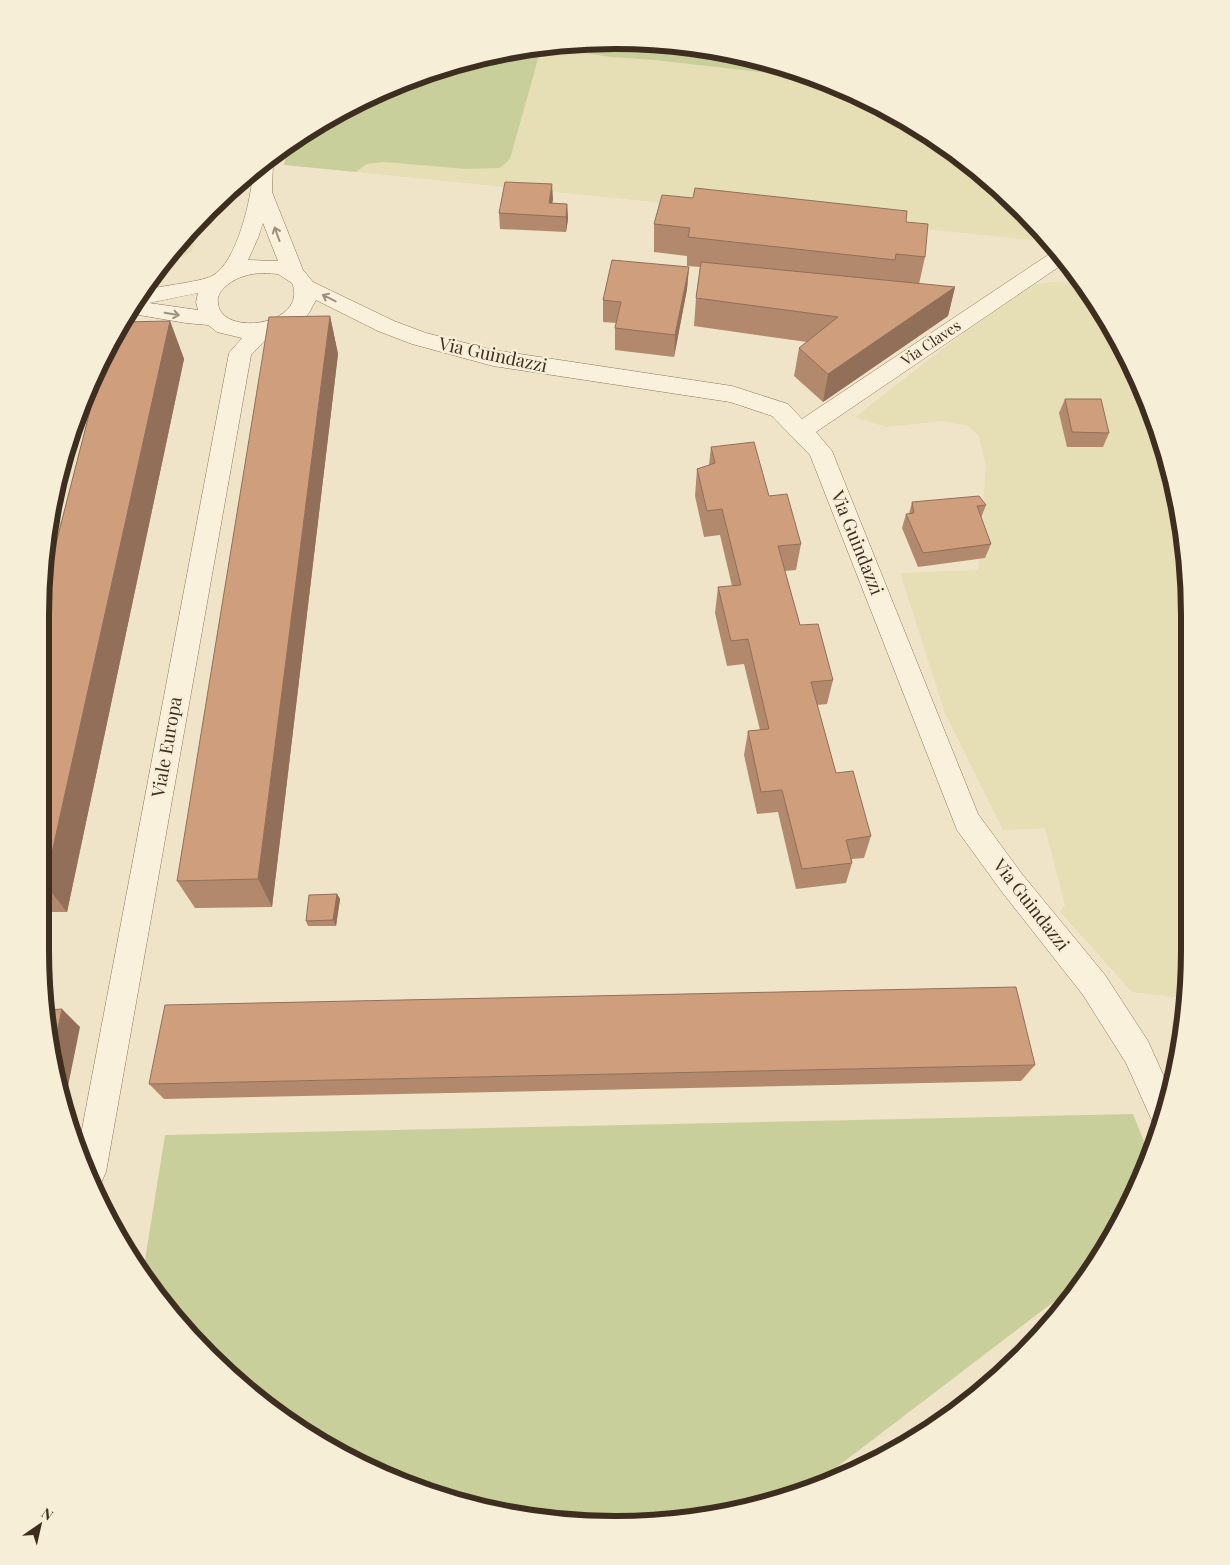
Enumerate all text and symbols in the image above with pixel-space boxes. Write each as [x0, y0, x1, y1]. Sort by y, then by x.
one-way arrow [272, 226, 281, 242]
one-way arrow [322, 293, 337, 303]
one-way arrow [164, 309, 180, 319]
street label: Via Claves [896, 315, 964, 370]
street label: Via Guindazzi [436, 331, 550, 377]
street label: Via Guindazzi [826, 486, 890, 598]
street label: Viale Europa [145, 694, 187, 800]
street label: Via Guindazzi [988, 853, 1075, 955]
north arrow [15, 1500, 65, 1550]
text: N [38, 1503, 57, 1525]

